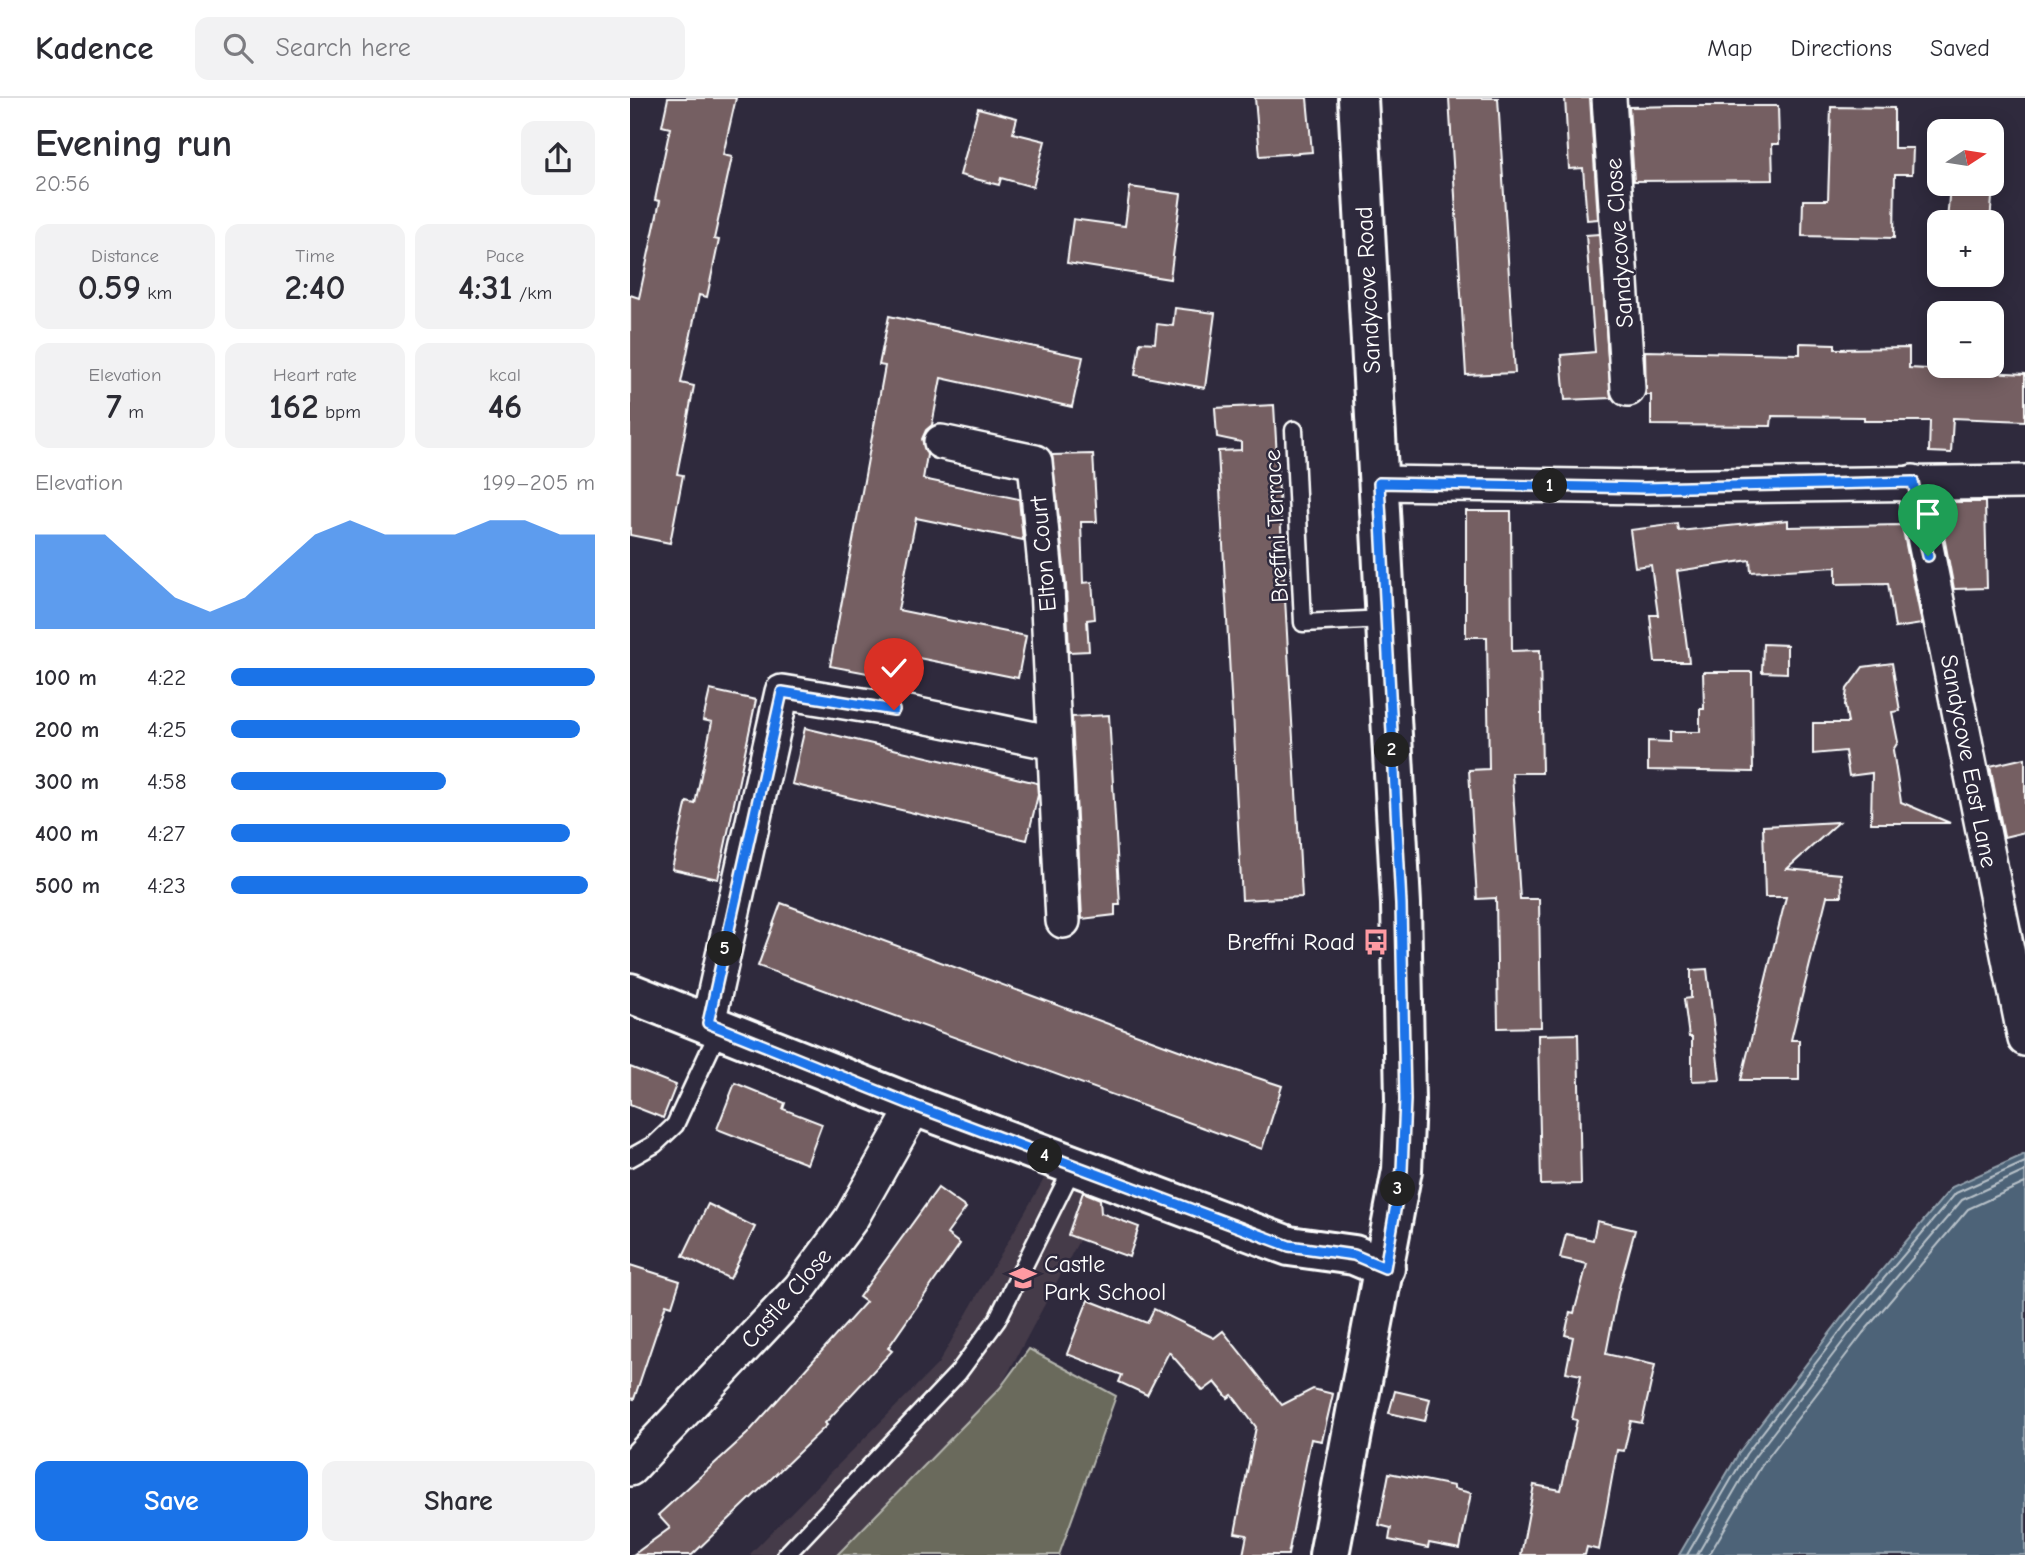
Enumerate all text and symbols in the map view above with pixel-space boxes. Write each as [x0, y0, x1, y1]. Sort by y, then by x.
search box [195, 17, 685, 80]
text: Kadence [35, 29, 153, 67]
icon: search [219, 29, 257, 67]
text: Search here [275, 33, 411, 63]
text: Map [1707, 34, 1753, 62]
text: Directions [1791, 34, 1892, 62]
text: Saved [1930, 34, 1990, 62]
north arrow [1927, 119, 2004, 196]
map controls [1927, 119, 2004, 378]
button: share [521, 121, 595, 195]
text: Evening run [35, 122, 232, 166]
street label: Sandycove Close [1599, 157, 1639, 329]
text: 20:56 [35, 170, 90, 197]
street label: Sandycove Road [1350, 206, 1386, 374]
button: + [1927, 210, 2004, 287]
text: Distance [91, 245, 159, 267]
text: Time [295, 245, 335, 267]
text: Pace [486, 245, 524, 267]
text: 0.59 [78, 267, 141, 308]
text: 2:40 [284, 267, 346, 308]
text: 4:31 [458, 267, 513, 308]
text: km [141, 282, 172, 304]
text: /km [513, 282, 552, 304]
button: − [1927, 301, 2004, 378]
text: Elevation [89, 364, 161, 386]
text: Heart rate [273, 364, 357, 386]
text: kcal [489, 364, 521, 386]
text: 7 [106, 386, 122, 427]
text: 162 [269, 386, 319, 427]
text: 46 [488, 386, 522, 427]
text: m [122, 401, 144, 423]
text: bpm [319, 401, 361, 423]
street label: Breffni Terrace [1258, 449, 1294, 603]
pin: 1 [1532, 468, 1567, 504]
text: Elevation [35, 469, 123, 496]
text: 199–205 m [482, 469, 595, 496]
text: 1 [1546, 474, 1553, 496]
pin [1898, 484, 1958, 556]
street label: Elton Court [1024, 494, 1062, 613]
icon: arrive [1909, 495, 1947, 533]
pin [864, 638, 924, 710]
icon: check [875, 649, 913, 687]
street label: Sandycove East Lane [1935, 652, 2003, 870]
text: 100 m [35, 664, 97, 691]
text: 4:22 [147, 664, 186, 691]
text: 200 m [35, 716, 99, 743]
text: 4:25 [147, 716, 187, 743]
pin: 2 [1374, 732, 1410, 768]
text: 2 [1387, 738, 1396, 760]
text: 300 m [35, 768, 99, 795]
text: 4:58 [147, 768, 187, 795]
text: 400 m [35, 820, 99, 847]
text: 4:27 [147, 820, 185, 847]
text: 500 m [35, 872, 100, 899]
text: 4:23 [147, 872, 186, 899]
bus stop icon: Breffni Road [1361, 927, 1391, 957]
place label: Breffni Road [1227, 928, 1355, 956]
pin: 5 [708, 932, 742, 966]
text: 5 [719, 937, 730, 959]
pin: 4 [1028, 1138, 1062, 1174]
text: 4 [1040, 1144, 1049, 1166]
pin: 3 [1380, 1172, 1416, 1206]
text: 3 [1393, 1177, 1402, 1199]
street label: Castle Close [735, 1242, 837, 1354]
place label: Castle Park School [1044, 1250, 1166, 1306]
school or university icon: Castle Park School [1008, 1263, 1038, 1293]
button: Save [35, 1461, 308, 1541]
button: Share [322, 1461, 595, 1541]

